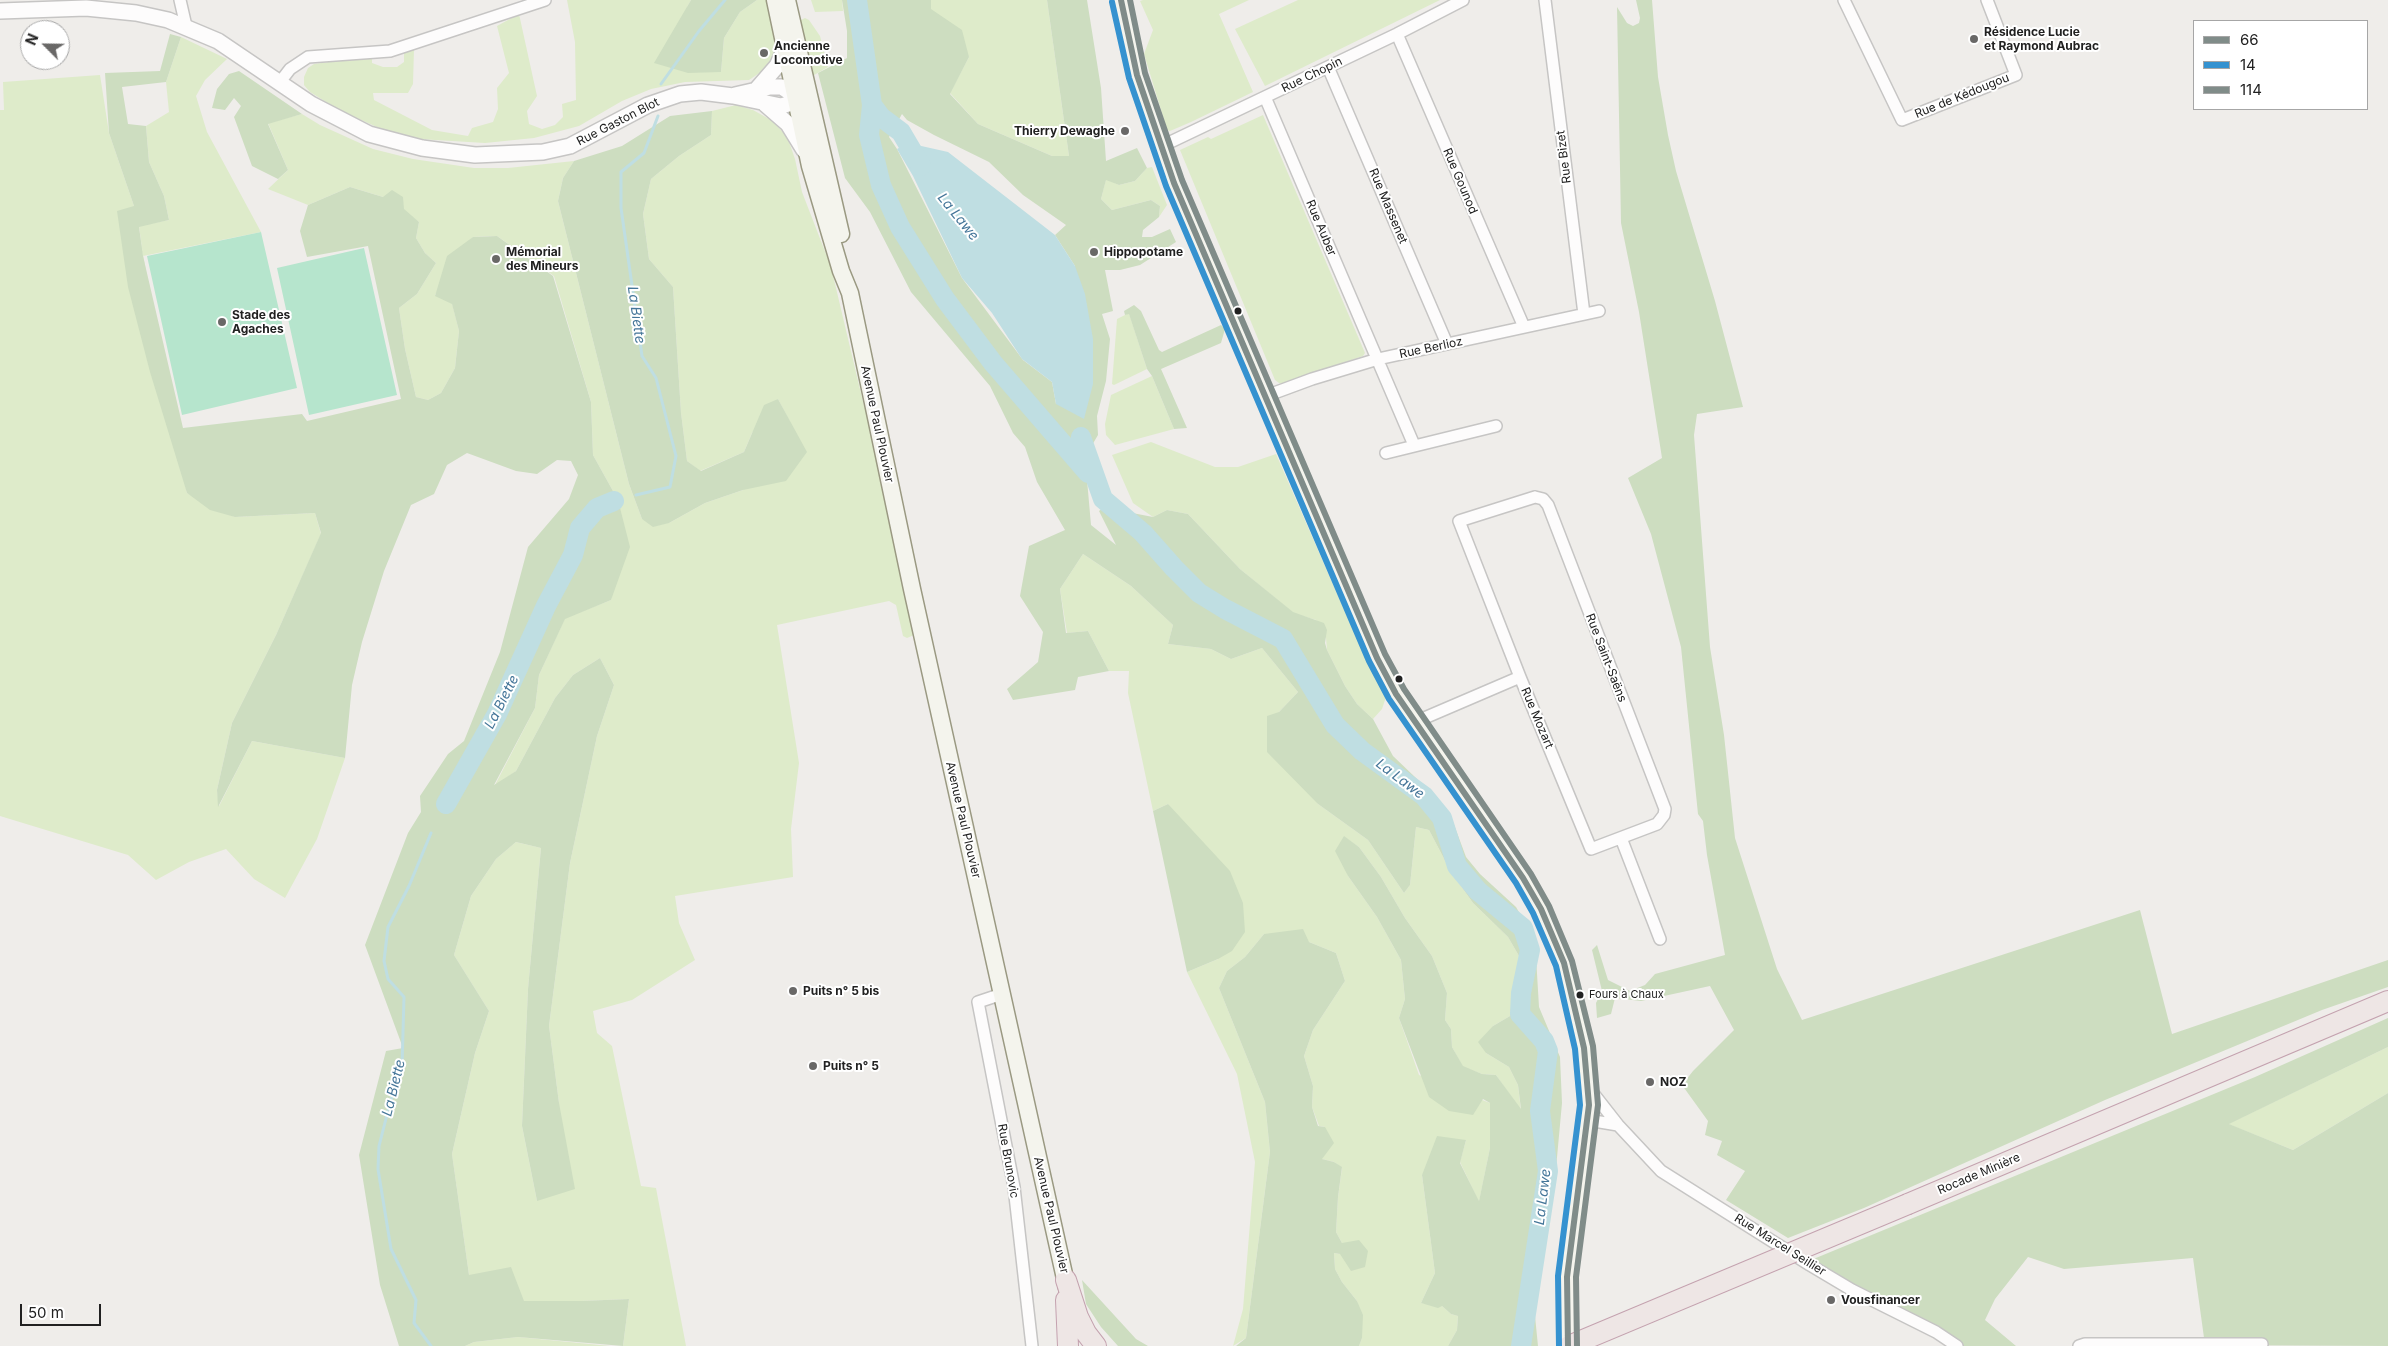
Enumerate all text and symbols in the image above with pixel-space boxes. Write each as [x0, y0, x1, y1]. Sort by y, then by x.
north arrow [20, 20, 70, 70]
legend [2193, 20, 2368, 110]
place label: Résidence Lucie et Raymond Aubrac [1984, 25, 2099, 53]
text: 66 [2240, 30, 2259, 49]
text: N [22, 31, 42, 48]
marker: Résidence Lucie et Raymond Aubrac [1968, 33, 1980, 45]
place label: Ancienne Locomotive [774, 39, 843, 67]
marker: Ancienne Locomotive [758, 47, 770, 59]
street label: Rue Chopin [1279, 54, 1345, 96]
text: 14 [2240, 55, 2256, 74]
street label: Rue de Kédougou [1913, 70, 2011, 122]
text: 114 [2240, 80, 2262, 99]
street label: Rue Gaston Blot [574, 95, 662, 149]
place label: Thierry Dewaghe [1014, 124, 1115, 138]
marker: Thierry Dewaghe [1119, 125, 1131, 137]
street label: Rue Bizet [1554, 130, 1574, 184]
street label: Rue Gounod [1440, 146, 1480, 216]
street label: Rue Massenet [1366, 166, 1410, 246]
water label: La Lawe [934, 190, 982, 244]
street label: Rue Auber [1303, 198, 1339, 258]
place label: Mémorial des Mineurs [506, 245, 578, 273]
place label: Hippopotame [1104, 245, 1183, 259]
marker: Hippopotame [1088, 246, 1100, 258]
marker: Mémorial des Mineurs [490, 253, 502, 265]
water label: La Biette [624, 285, 648, 345]
unlabelled marker [1233, 306, 1243, 316]
place label: Stade des Agaches [232, 308, 290, 336]
marker: Stade des Agaches [216, 316, 228, 328]
street label: Rue Berlioz [1398, 334, 1464, 362]
street label: Avenue Paul Plouvier [858, 364, 896, 484]
street label: Rue Saint-Saëns [1582, 612, 1630, 704]
water label: La Biette [481, 672, 523, 732]
unlabelled marker [1394, 674, 1404, 684]
street label: Rue Mozart [1518, 685, 1556, 751]
water label: La Lawe [1372, 755, 1428, 803]
street label: Avenue Paul Plouvier [943, 760, 983, 880]
place label: Puits n° 5 bis [803, 984, 879, 998]
marker: Puits n° 5 bis [787, 985, 799, 997]
place label: Fours à Chaux [1589, 988, 1664, 1002]
marker: Fours à Chaux [1575, 990, 1585, 1000]
water label: La Biette [379, 1058, 409, 1118]
place label: Puits n° 5 [823, 1059, 879, 1073]
marker: Puits n° 5 [807, 1060, 819, 1072]
place label: NOZ [1660, 1075, 1686, 1089]
marker: NOZ [1644, 1076, 1656, 1088]
street label: Rue Brunovic [994, 1123, 1022, 1199]
street label: Rocade Minière [1936, 1150, 2022, 1198]
street label: Avenue Paul Plouvier [1031, 1155, 1071, 1275]
water label: La Lawe [1531, 1168, 1555, 1226]
street label: Rue Marcel Seillier [1732, 1211, 1828, 1279]
place label: Vousfinancer [1841, 1293, 1920, 1307]
scale bar [22, 1294, 104, 1326]
marker: Vousfinancer [1825, 1294, 1837, 1306]
text: 50 m [28, 1303, 64, 1322]

